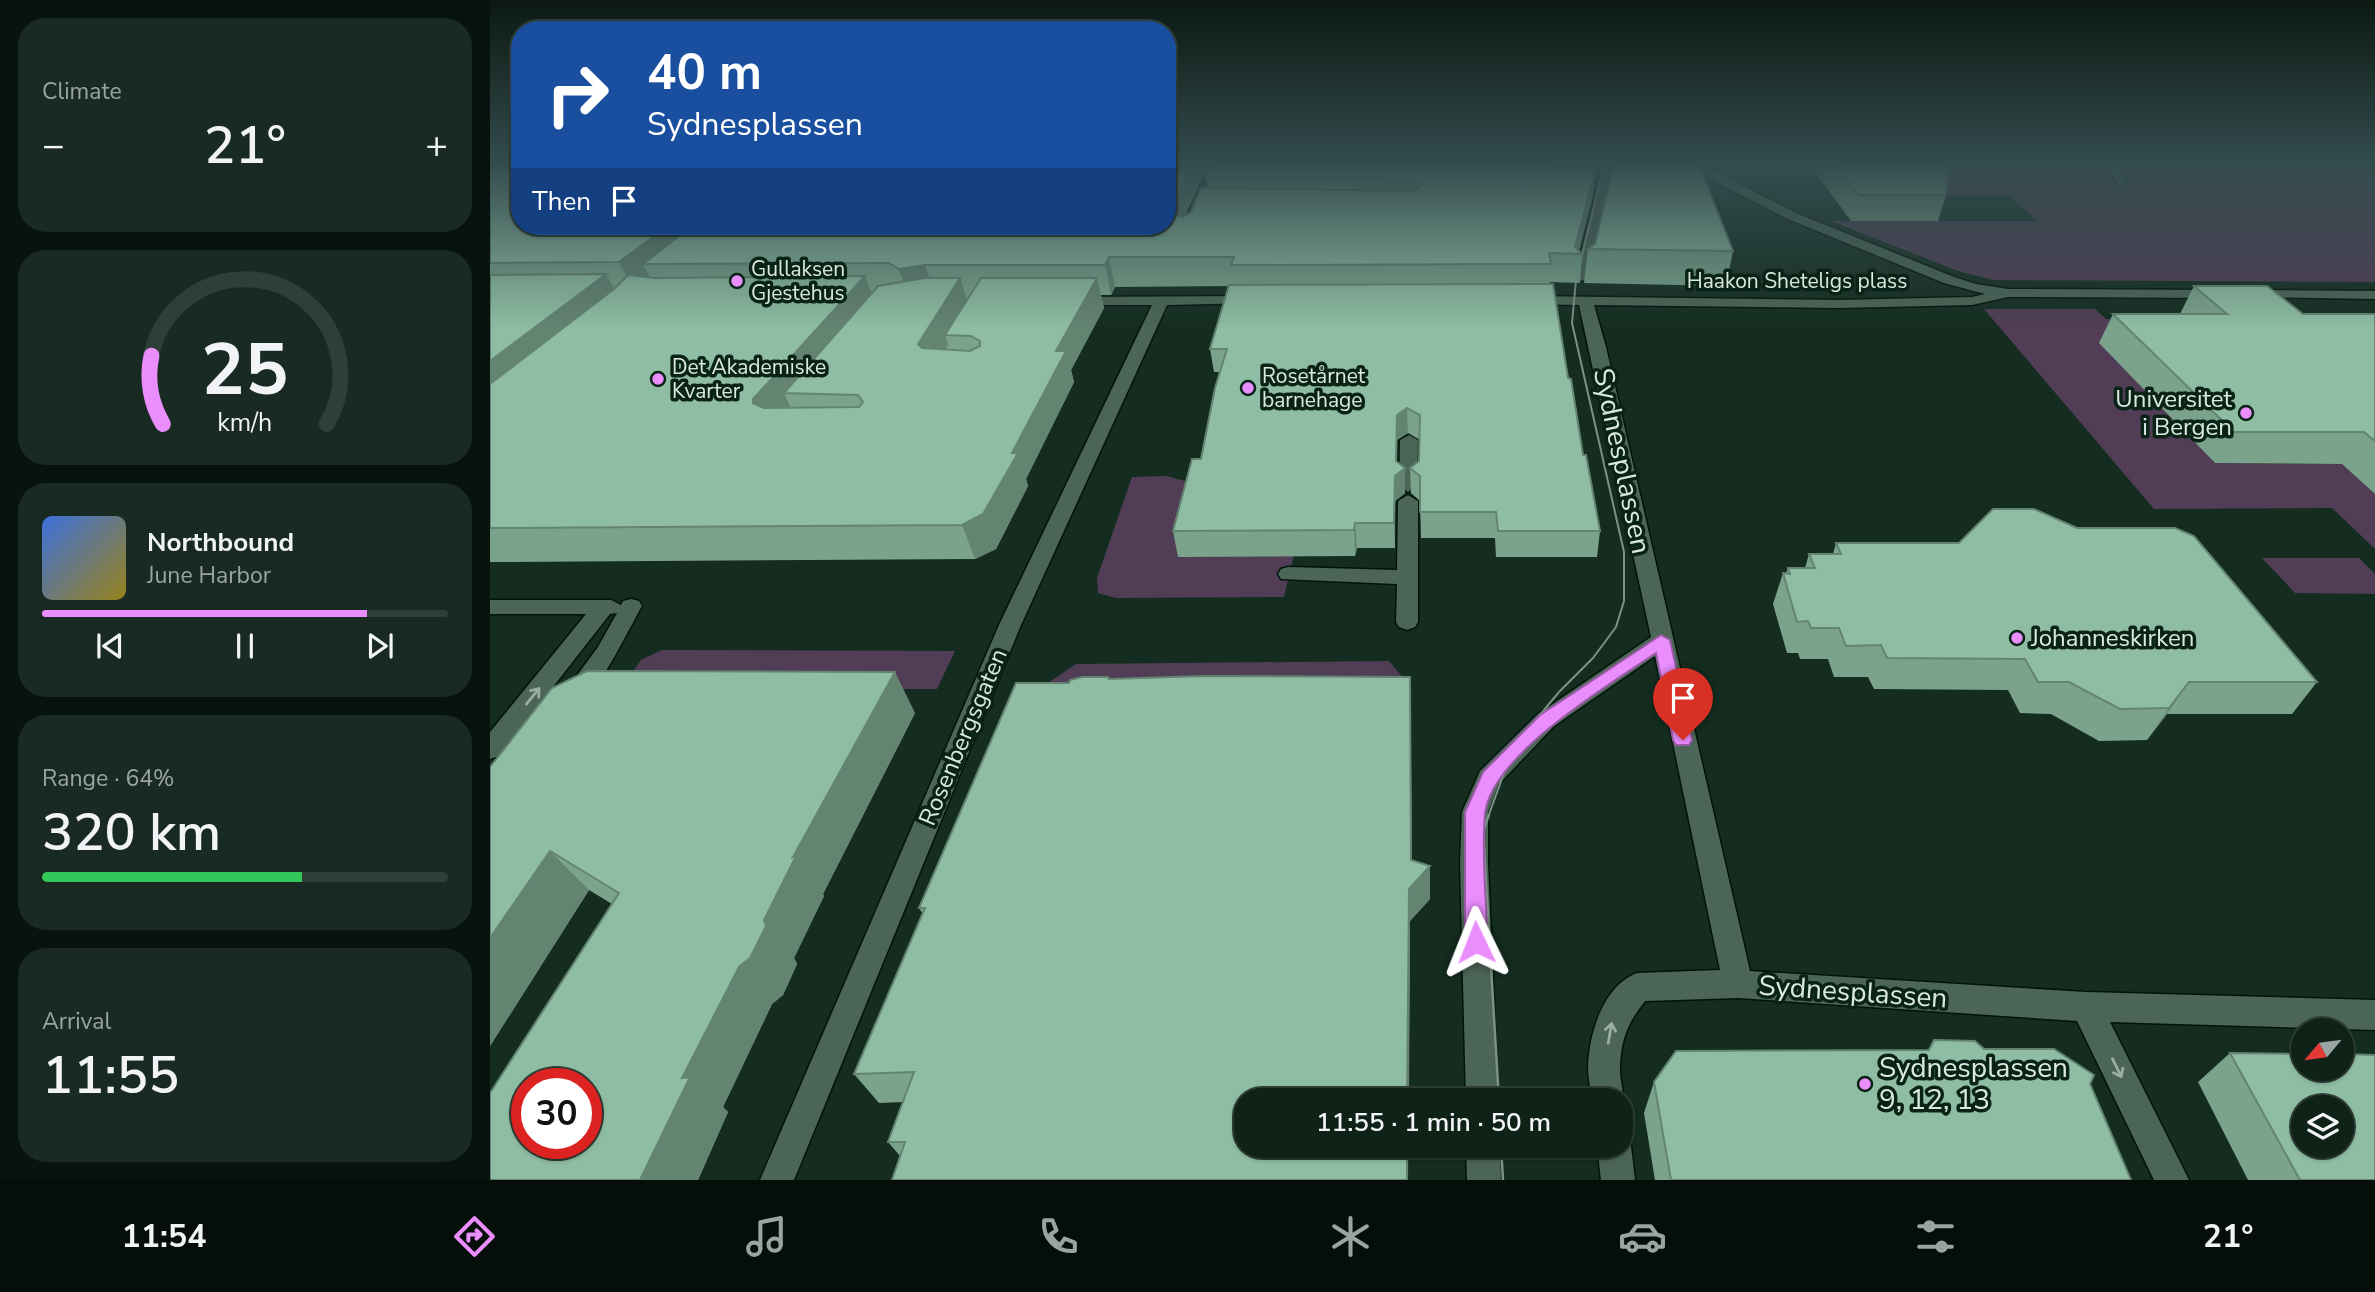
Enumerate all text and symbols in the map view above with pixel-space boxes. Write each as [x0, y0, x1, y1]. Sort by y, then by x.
text: 40 m [647, 39, 762, 106]
icon: right [532, 49, 623, 140]
text: Climate [42, 76, 122, 107]
text: Sydnesplassen [647, 103, 863, 146]
text: 21° [204, 110, 286, 181]
text: − [42, 120, 65, 171]
text: + [425, 120, 448, 171]
icon: arrive [605, 182, 643, 220]
text: Then [532, 184, 591, 219]
place label: Gullaksen Gjestehus [751, 255, 845, 307]
street label: Haakon Sheteligs plass [1687, 267, 1907, 295]
marker: Gullaksen Gjestehus [729, 273, 745, 289]
text: 25 [201, 320, 289, 420]
place label: Det Akademiske Kvarter [672, 353, 826, 405]
place label: Rosetårnet barnehage [1262, 362, 1366, 414]
street label: Sydnesplassen [1584, 365, 1660, 557]
marker: Det Akademiske Kvarter [650, 371, 666, 387]
marker: Rosetårnet barnehage [1240, 380, 1256, 396]
place label: Universitet i Bergen [2115, 383, 2233, 443]
text: km/h [217, 405, 273, 439]
marker: Universitet i Bergen [2238, 405, 2254, 421]
text: Northbound [147, 525, 294, 560]
text: June Harbor [147, 560, 271, 591]
place label: Johanneskirken [2030, 622, 2194, 654]
icon: previous [91, 627, 129, 665]
icon: pause [226, 627, 264, 665]
icon: next [361, 627, 399, 665]
marker: Johanneskirken [2009, 630, 2025, 646]
street label: Rosenbergsgaten [911, 644, 1015, 830]
pin [1653, 668, 1713, 740]
icon: arrive [1664, 679, 1702, 717]
one-way arrow [525, 687, 540, 706]
text: Range · 64% [42, 763, 174, 794]
text: 320 km [42, 797, 221, 868]
position arrow [1439, 905, 1513, 979]
street label: Sydnesplassen [1757, 966, 1949, 1018]
text: Arrival [42, 1006, 111, 1037]
north arrow [2291, 1018, 2354, 1082]
map controls [2291, 1018, 2354, 1158]
one-way arrow [1603, 1022, 1617, 1045]
text: 11:55 [42, 1040, 179, 1111]
place label: Sydnesplassen 9, 12, 13 [1879, 1049, 2068, 1119]
one-way arrow [2110, 1057, 2124, 1078]
speed limit sign: 30 [511, 1068, 602, 1159]
marker: Sydnesplassen 9, 12, 13 [1857, 1076, 1873, 1092]
button: layers [2291, 1095, 2354, 1158]
text: 11:55 · 1 min · 50 m [1316, 1105, 1551, 1140]
icon: directions [450, 1212, 499, 1261]
icon: music [742, 1212, 791, 1261]
icon: phone [1034, 1212, 1083, 1261]
icon: climate [1326, 1212, 1375, 1261]
icon: car [1618, 1212, 1667, 1261]
icon: filters [1911, 1212, 1960, 1261]
text: 11:54 [122, 1215, 206, 1258]
text: 21° [2203, 1215, 2253, 1258]

